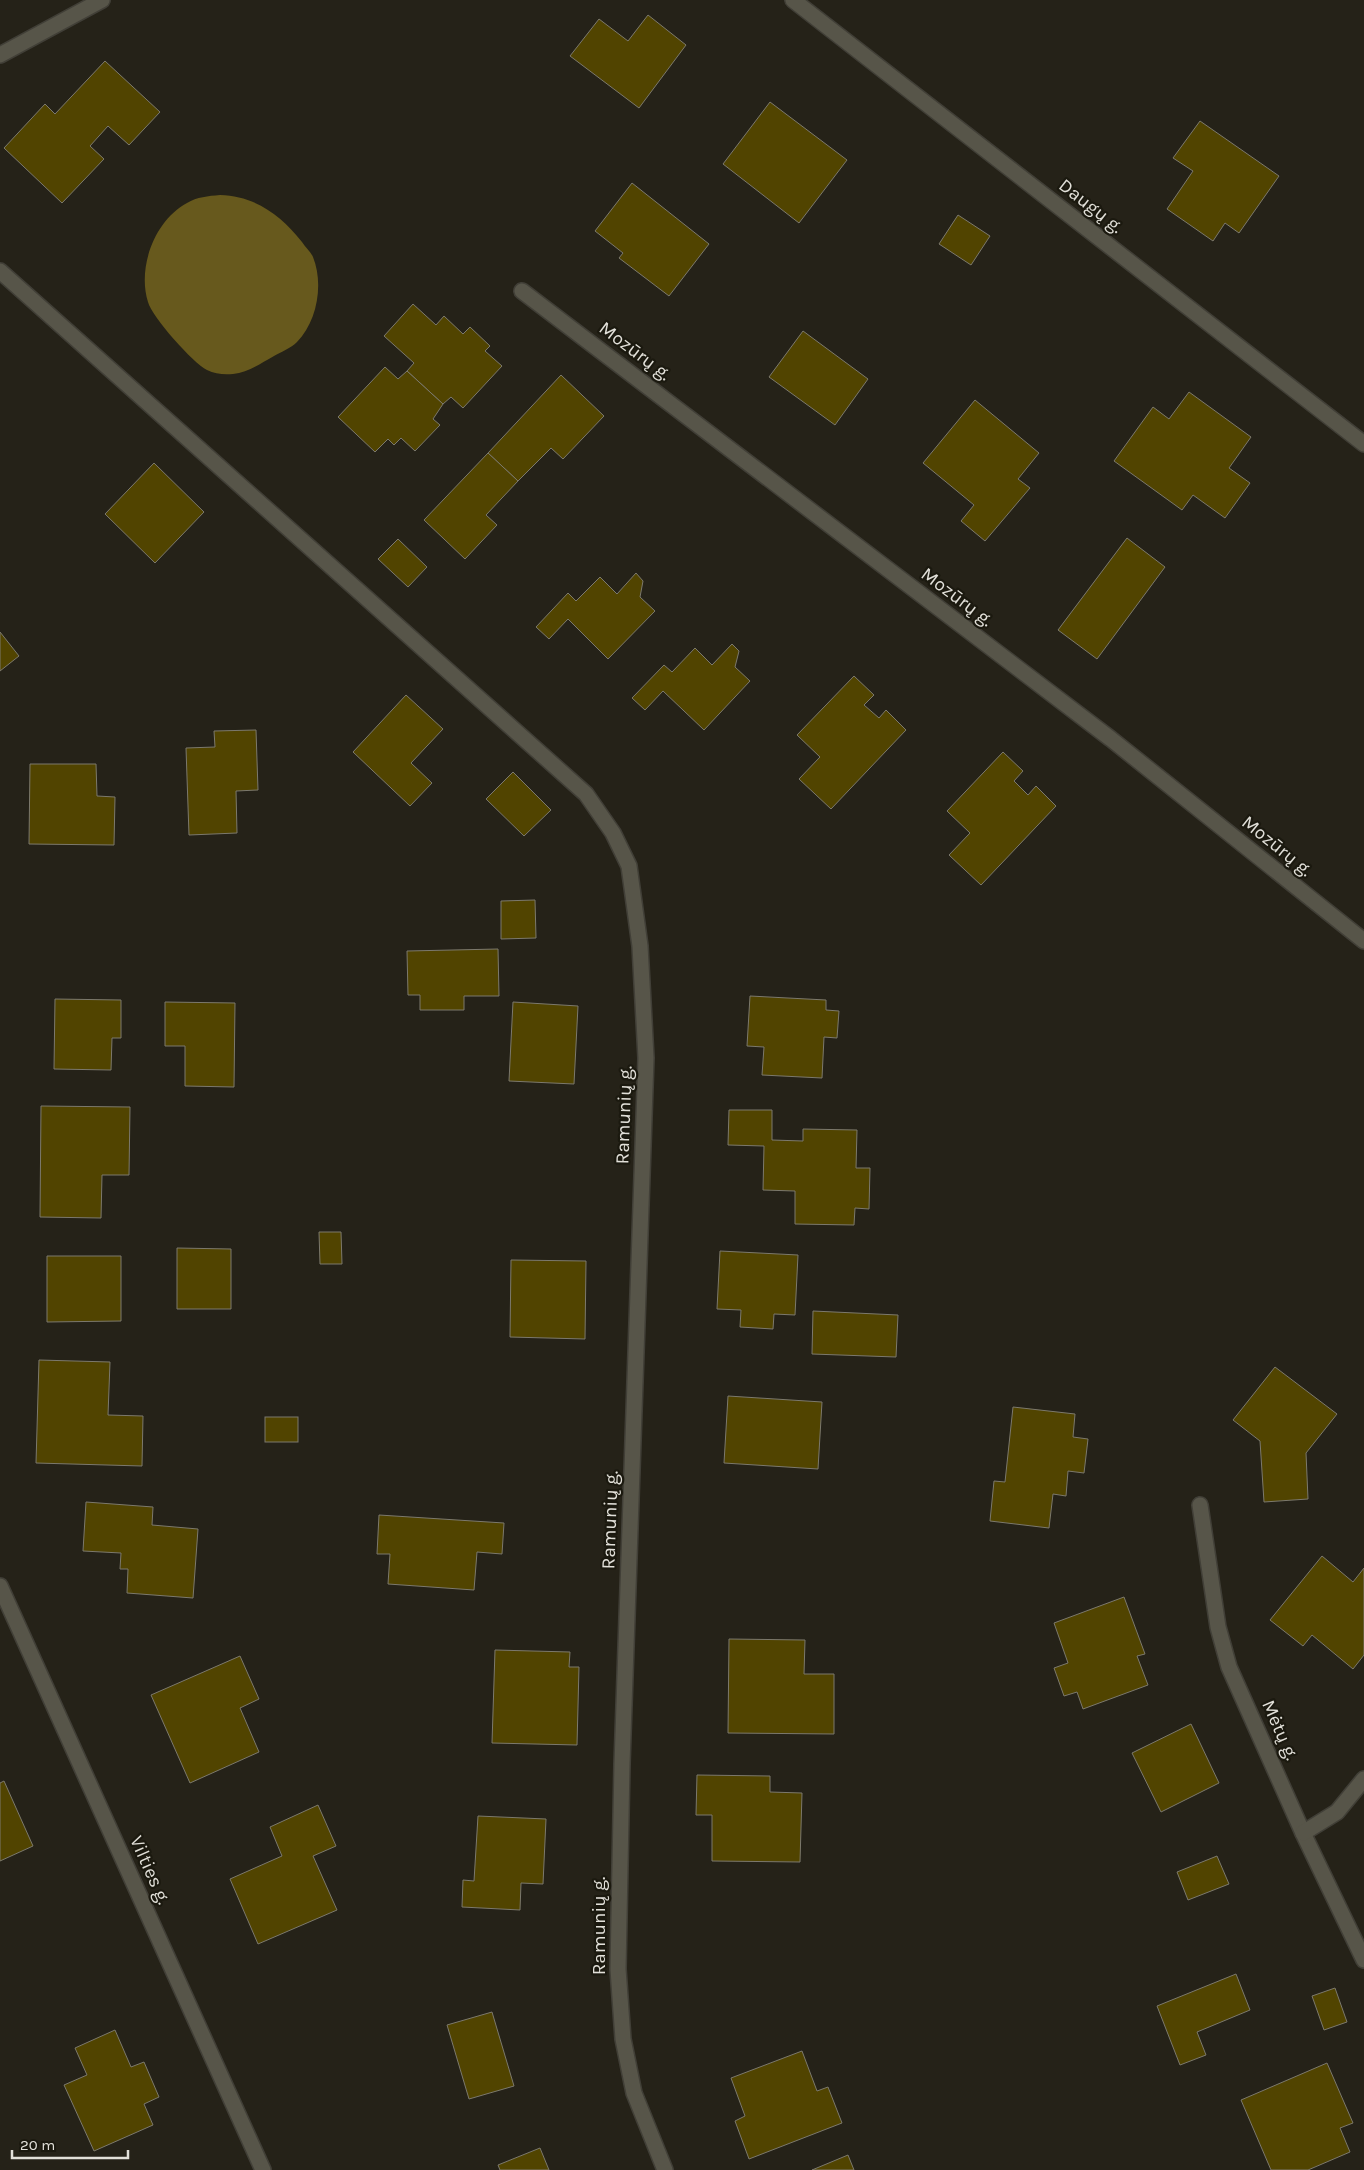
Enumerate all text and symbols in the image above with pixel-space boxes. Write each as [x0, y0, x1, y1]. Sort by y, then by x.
street label: Daugų g. [1055, 174, 1127, 238]
street label: Mozūrų g. [595, 317, 675, 385]
street label: Mozūrų g. [917, 563, 997, 631]
street label: Mozūrų g. [1237, 811, 1317, 881]
street label: Ramunių g. [611, 1065, 637, 1165]
street label: Ramunių g. [597, 1470, 623, 1570]
street label: Mėtų g. [1257, 1697, 1303, 1763]
street label: Vilties g. [125, 1832, 175, 1908]
street label: Ramunių g. [588, 1877, 610, 1975]
scale bar [12, 2128, 129, 2160]
text: 20 m [20, 2136, 55, 2154]

